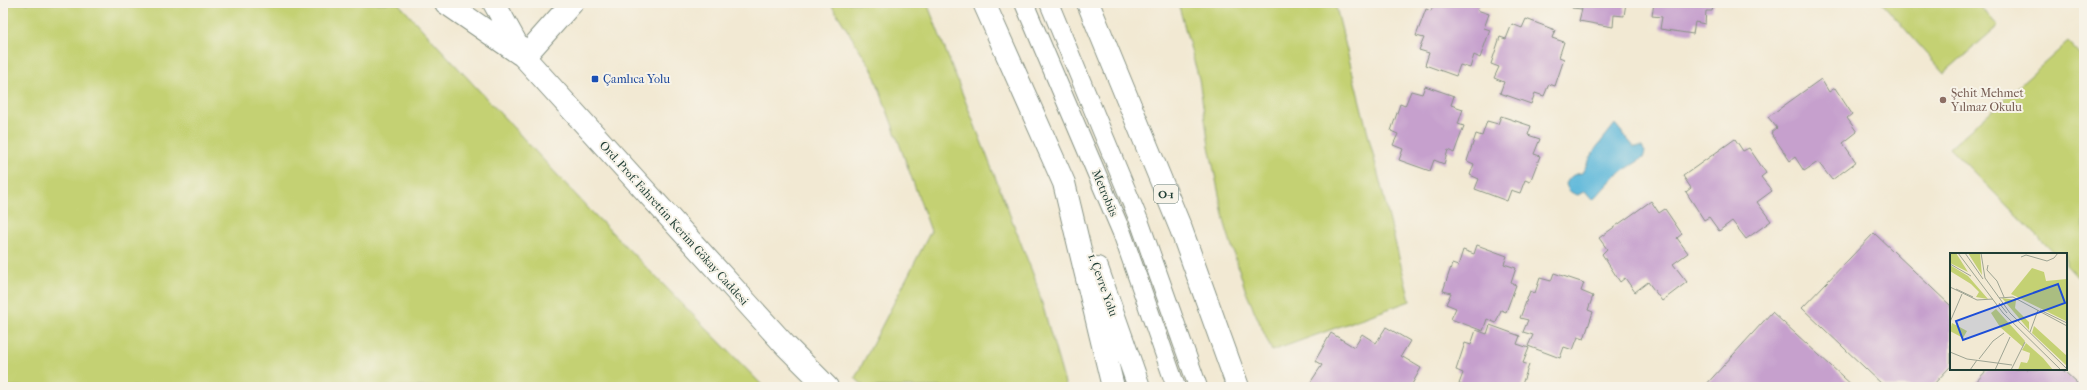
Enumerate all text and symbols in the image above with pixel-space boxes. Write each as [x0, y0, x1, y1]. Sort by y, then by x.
place label: Çamlıca Yolu [603, 72, 670, 86]
marker: Çamlıca Yolu [590, 74, 600, 84]
place label: Şehit Mehmet Yılmaz Okulu [1950, 86, 2024, 114]
marker: Şehit Mehmet Yılmaz Okulu [1938, 95, 1948, 105]
street label: Ord. Prof. Fahrettin Kerim Gökay Caddesi [597, 138, 752, 308]
street label: Metrobüs [1089, 167, 1121, 219]
road number: O-1 [1154, 185, 1178, 203]
street label: 1. Çevre Yolu [1085, 252, 1121, 318]
inset map [1950, 253, 2067, 370]

